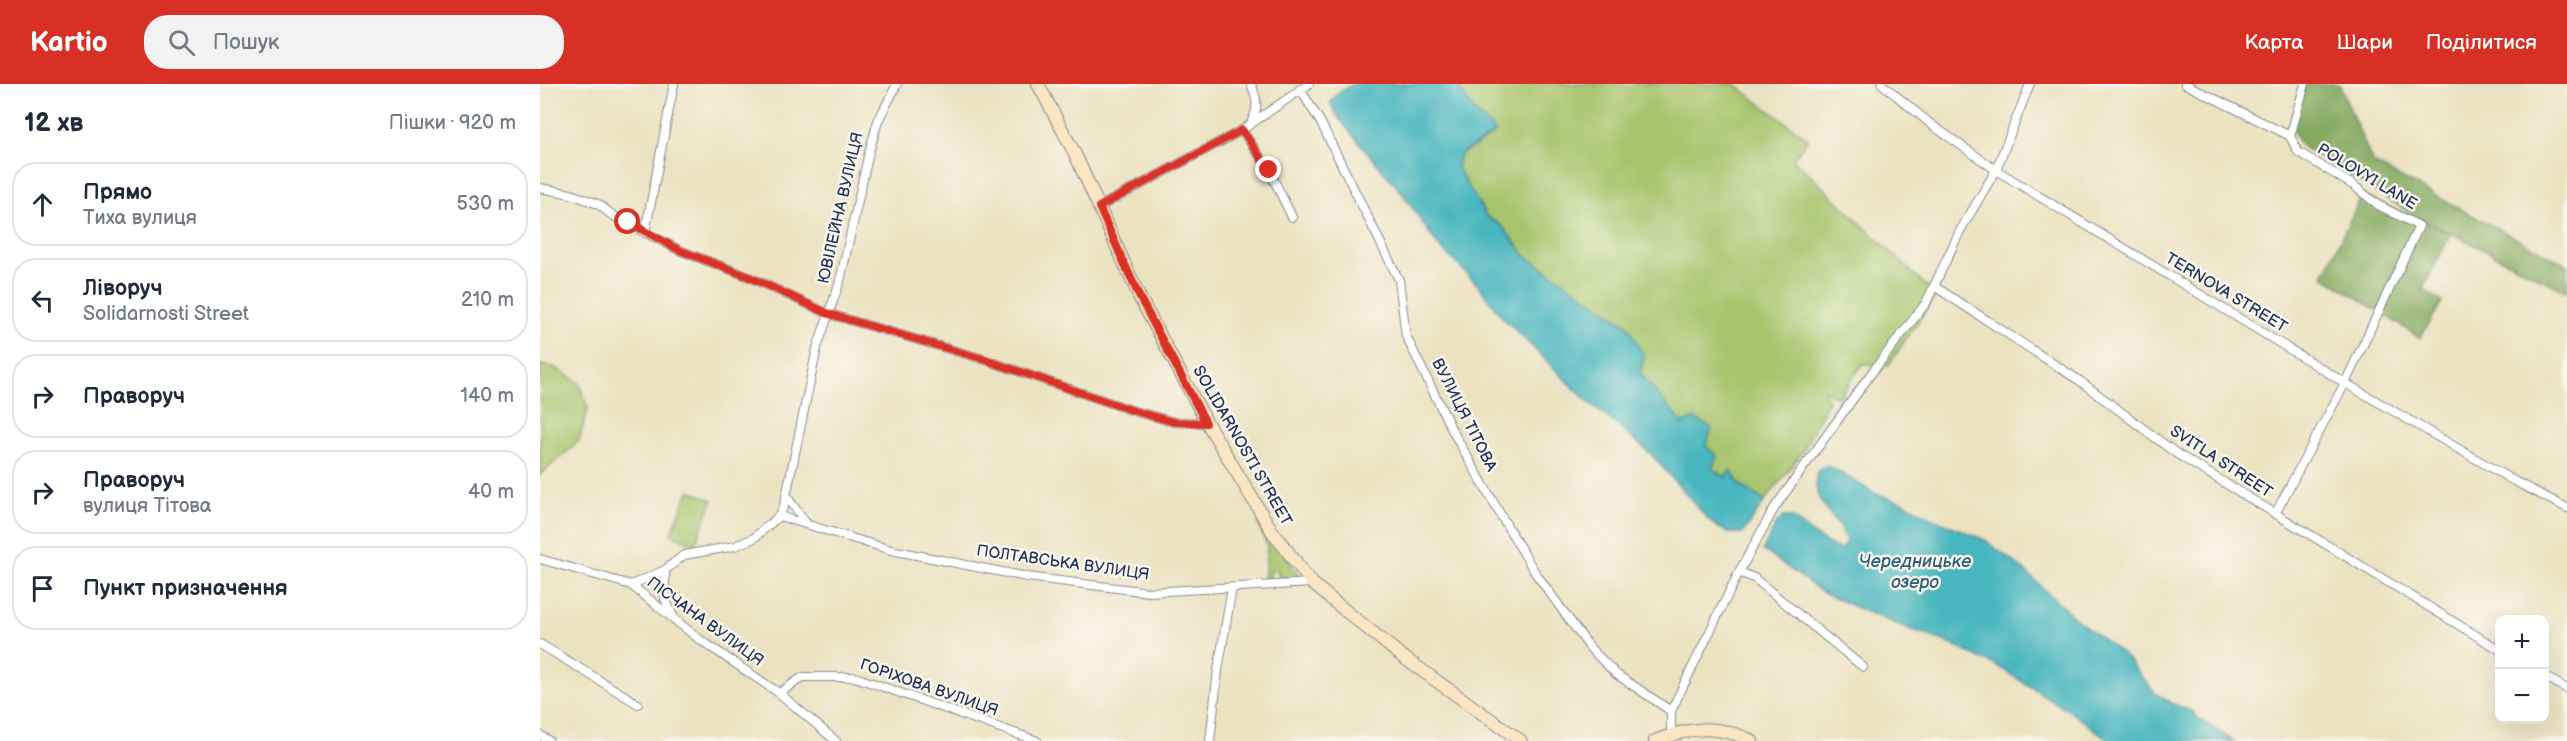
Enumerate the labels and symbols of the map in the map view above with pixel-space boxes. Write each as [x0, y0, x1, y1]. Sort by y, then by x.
street label: ЮВІЛЕЙНА ВУЛИЦЯ [814, 130, 868, 286]
street label: POLOVYI LANE [2314, 140, 2420, 214]
route end [1255, 156, 1281, 182]
route start [614, 208, 640, 234]
street label: TERNOVA STREET [2162, 249, 2291, 337]
street label: ВУЛИЦЯ ТІТОВА [1427, 355, 1501, 475]
street label: SOLIDARNOSTI STREET [1188, 363, 1296, 530]
street label: SVITLA STREET [2166, 422, 2276, 502]
street label: ПОЛТАВСЬКА ВУЛИЦЯ [975, 541, 1151, 585]
water label: Чередницьке озеро [1859, 551, 1971, 593]
street label: ПІСЧАНА ВУЛИЦЯ [643, 573, 767, 671]
street label: ГОРІХОВА ВУЛИЦЯ [857, 655, 1001, 721]

